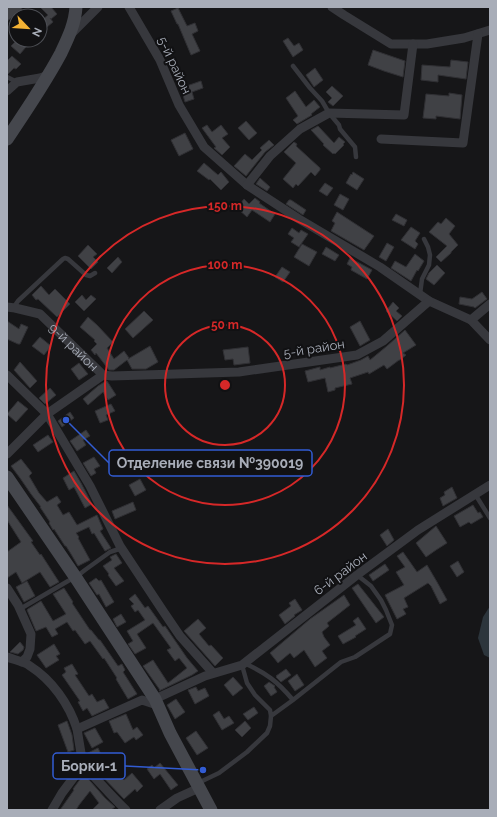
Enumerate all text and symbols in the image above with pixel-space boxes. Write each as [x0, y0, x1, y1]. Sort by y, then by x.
north arrow [8, 8, 48, 48]
text: N [29, 25, 44, 39]
street label: 5-й район [155, 34, 194, 96]
text: 150 m [208, 199, 242, 213]
text: 100 m [208, 258, 242, 272]
text: 50 m [211, 318, 239, 332]
street label: 9-й район [46, 320, 101, 374]
street label: 5-й район [282, 336, 346, 361]
centre of rings [218, 378, 232, 392]
callout: Отделение связи №390019 [109, 450, 312, 476]
text: Отделение связи №390019 [117, 455, 303, 471]
street label: 6-й район [311, 549, 370, 598]
callout: Борки-1 [53, 753, 125, 779]
text: Борки-1 [61, 758, 117, 774]

